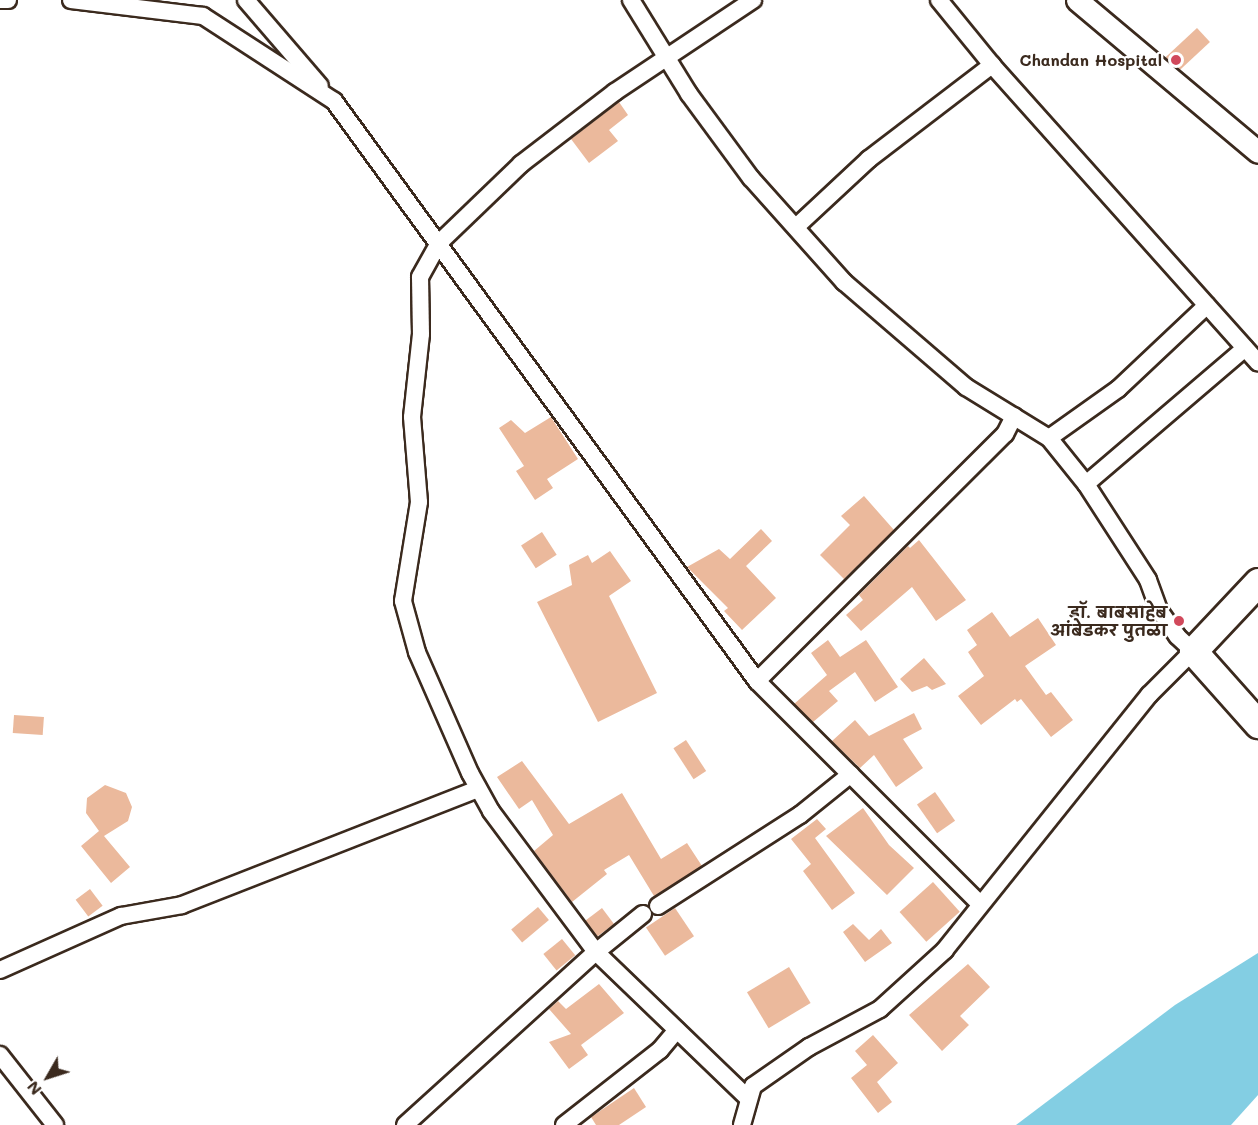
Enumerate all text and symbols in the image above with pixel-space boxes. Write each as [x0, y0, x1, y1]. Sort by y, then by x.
place label: Chandan Hospital [1020, 50, 1162, 70]
marker: Chandan Hospital [1167, 51, 1185, 69]
place label: डॉ. बाबसाहेब आंबेडकर पुतळा [1050, 602, 1167, 640]
marker: डॉ. बाबसाहेब आंबेडकर पुतळा [1172, 614, 1186, 628]
north arrow [18, 1047, 78, 1107]
text: N [22, 1077, 46, 1100]

